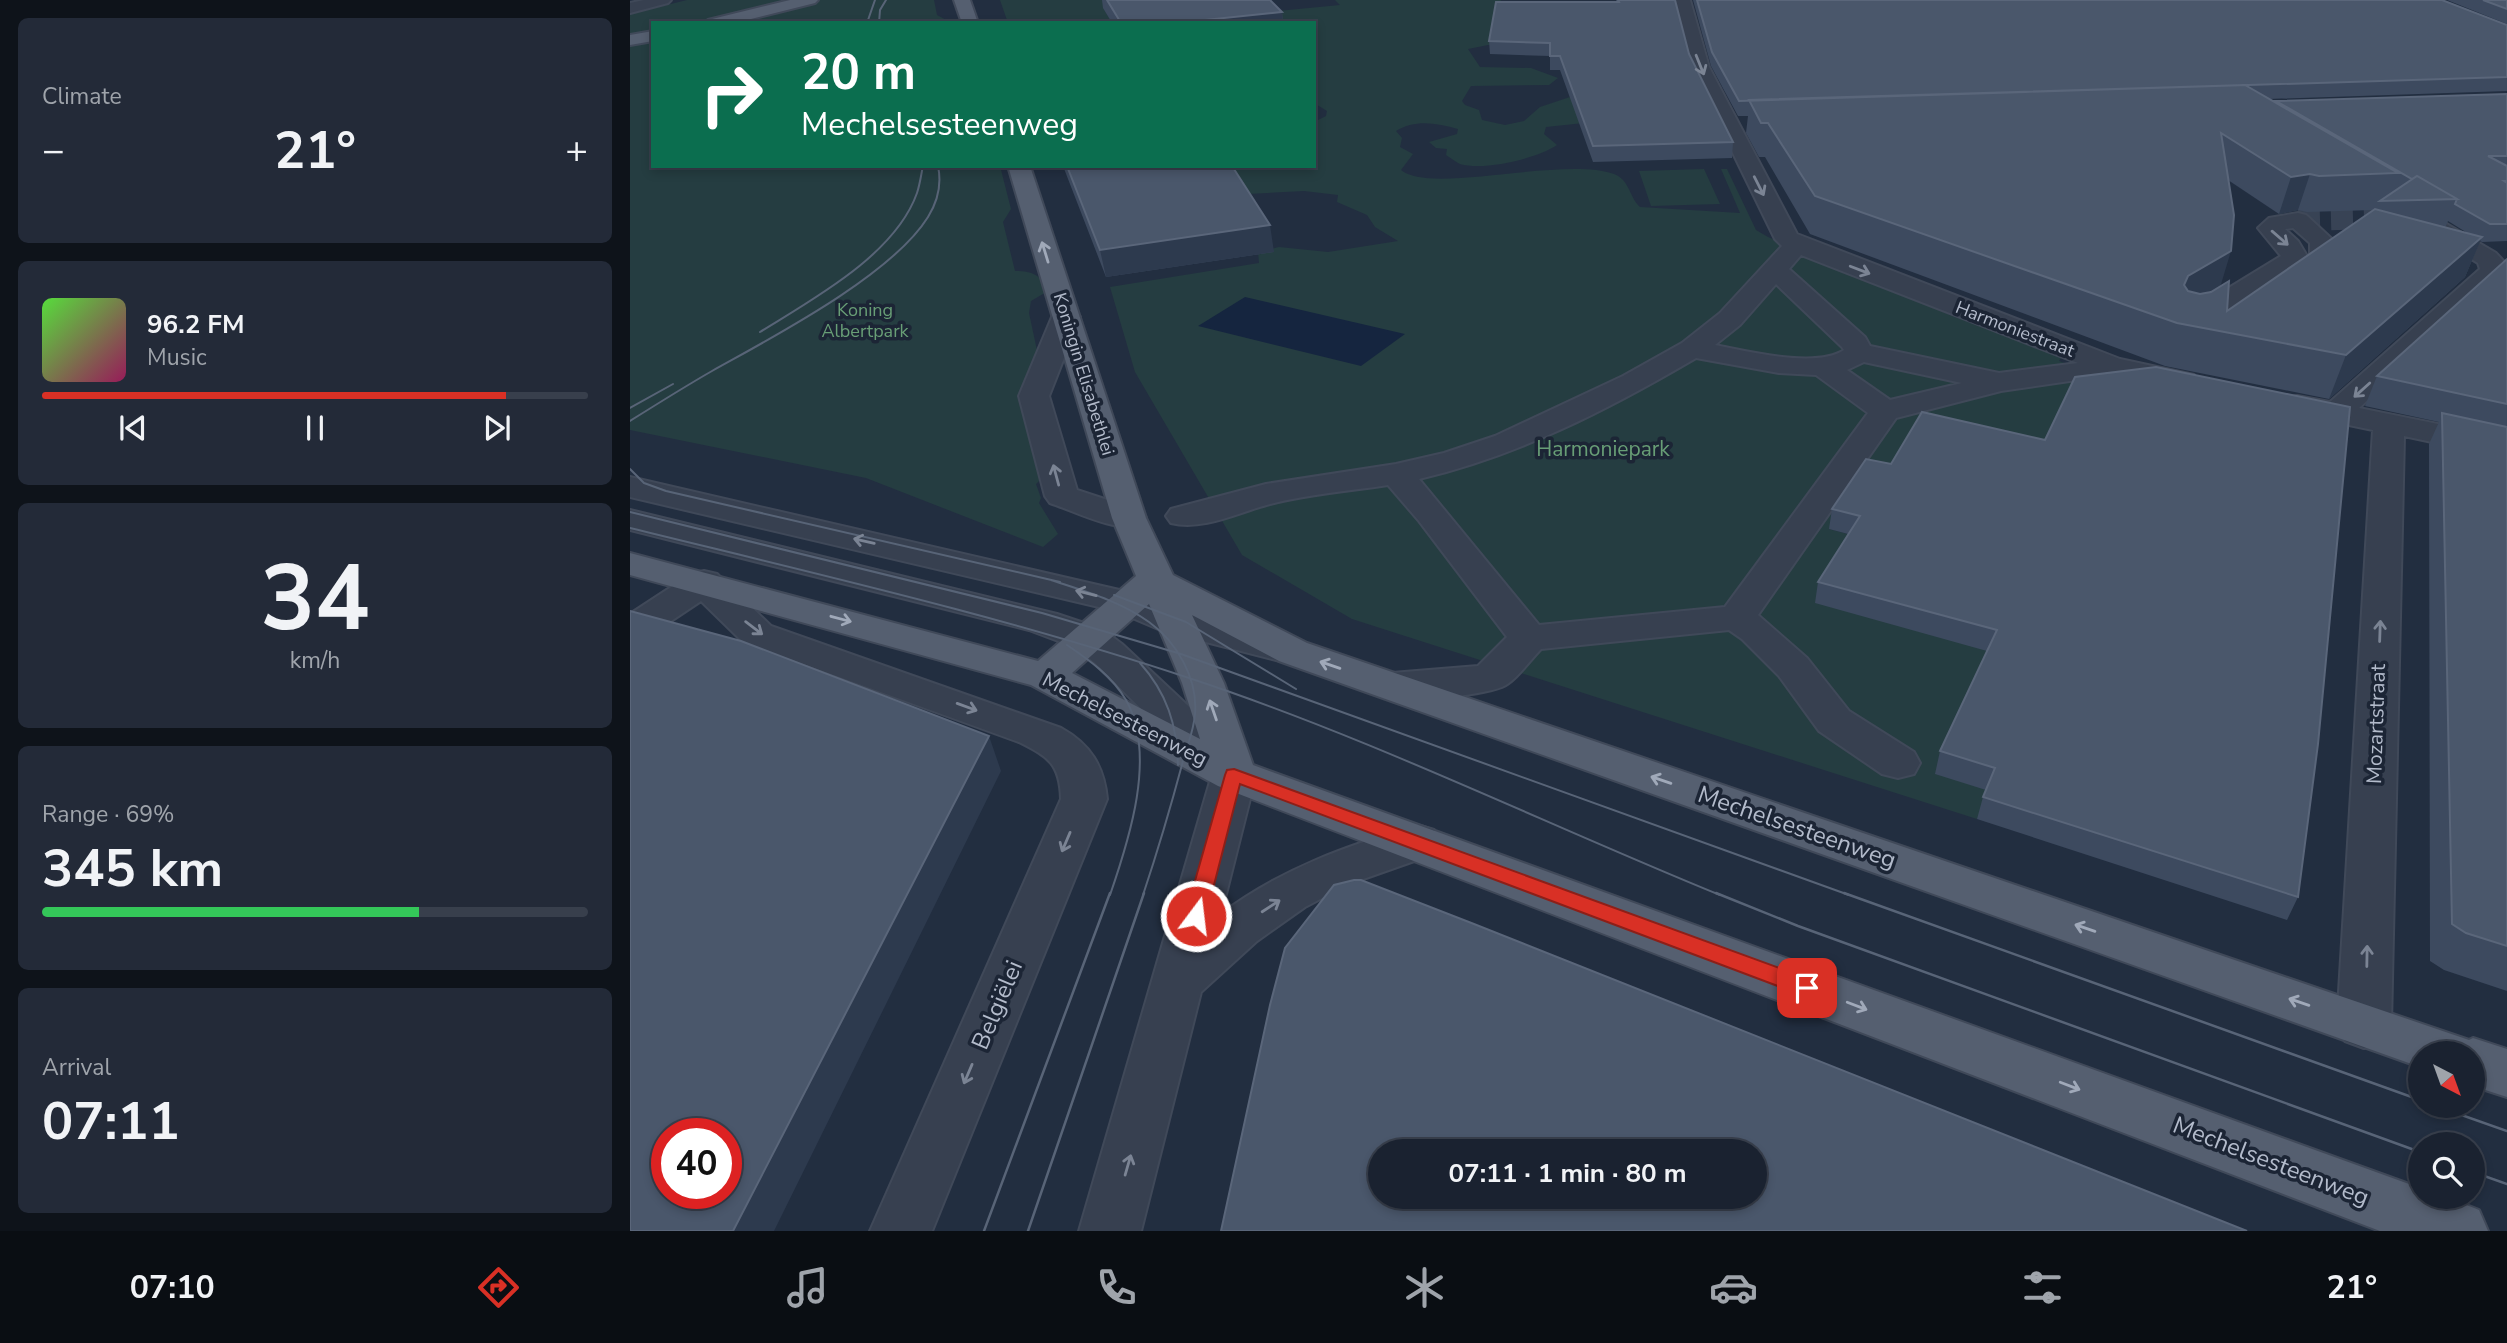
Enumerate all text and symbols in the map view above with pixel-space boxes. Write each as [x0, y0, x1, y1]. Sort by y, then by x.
text: 20 m [801, 39, 916, 106]
icon: right [686, 49, 777, 140]
one-way arrow [1694, 53, 1707, 75]
text: Climate [42, 81, 122, 112]
text: Mechelsesteenweg [801, 103, 1078, 146]
text: 21° [274, 115, 356, 186]
text: − [42, 125, 65, 176]
text: + [565, 125, 588, 176]
one-way arrow [1753, 175, 1767, 196]
one-way arrow [2271, 230, 2289, 246]
one-way arrow [1038, 241, 1051, 263]
one-way arrow [1849, 264, 1871, 277]
street label: Koningin Elisabethlei [1048, 290, 1120, 458]
street label: Harmoniestraat [1952, 295, 2079, 363]
park label: Koning Albertpark [821, 298, 910, 343]
text: 96.2 FM [147, 307, 244, 342]
text: Music [147, 342, 207, 373]
one-way arrow [2353, 382, 2371, 398]
icon: previous [114, 409, 152, 447]
icon: pause [296, 409, 334, 447]
icon: next [478, 409, 516, 447]
park label: Harmoniepark [1536, 435, 1670, 463]
one-way arrow [1049, 464, 1062, 487]
one-way arrow [854, 534, 876, 547]
text: 34 [260, 537, 370, 661]
one-way arrow [1075, 586, 1098, 599]
one-way arrow [829, 613, 852, 626]
one-way arrow [2374, 620, 2387, 643]
one-way arrow [745, 621, 763, 636]
text: km/h [290, 645, 340, 676]
one-way arrow [1320, 658, 1342, 670]
street label: Mozartstraat [2360, 663, 2392, 784]
street label: Mechelsesteenweg [1038, 665, 1212, 773]
one-way arrow [1206, 699, 1218, 721]
one-way arrow [955, 702, 977, 714]
one-way arrow [1651, 773, 1673, 785]
street label: Mechelsesteenweg [1694, 778, 1900, 876]
text: Range · 69% [42, 799, 174, 830]
one-way arrow [1058, 831, 1071, 852]
text: 345 km [42, 833, 223, 904]
position arrow [1159, 879, 1233, 953]
one-way arrow [1260, 898, 1280, 912]
one-way arrow [2074, 920, 2096, 933]
one-way arrow [2360, 945, 2374, 968]
street label: Belgiëlei [964, 956, 1030, 1054]
pin [1777, 958, 1837, 1018]
icon: arrive [1788, 969, 1826, 1007]
one-way arrow [2289, 995, 2311, 1007]
one-way arrow [1846, 1001, 1867, 1014]
north arrow [2408, 1041, 2485, 1118]
map controls [2408, 1041, 2485, 1209]
text: Arrival [42, 1052, 111, 1083]
one-way arrow [960, 1063, 973, 1084]
one-way arrow [2059, 1081, 2080, 1093]
text: 07:11 [42, 1086, 180, 1157]
street label: Mechelsesteenweg [2168, 1109, 2374, 1213]
speed limit sign: 40 [651, 1118, 742, 1209]
button: search [2408, 1132, 2485, 1209]
one-way arrow [1123, 1154, 1136, 1176]
text: 07:11 · 1 min · 80 m [1448, 1156, 1687, 1191]
icon: directions [474, 1263, 523, 1312]
icon: music [783, 1263, 832, 1312]
icon: phone [1092, 1263, 1141, 1312]
icon: climate [1400, 1263, 1449, 1312]
icon: car [1709, 1263, 1758, 1312]
icon: filters [2018, 1263, 2067, 1312]
text: 07:10 [130, 1266, 215, 1309]
text: 21° [2327, 1266, 2377, 1309]

